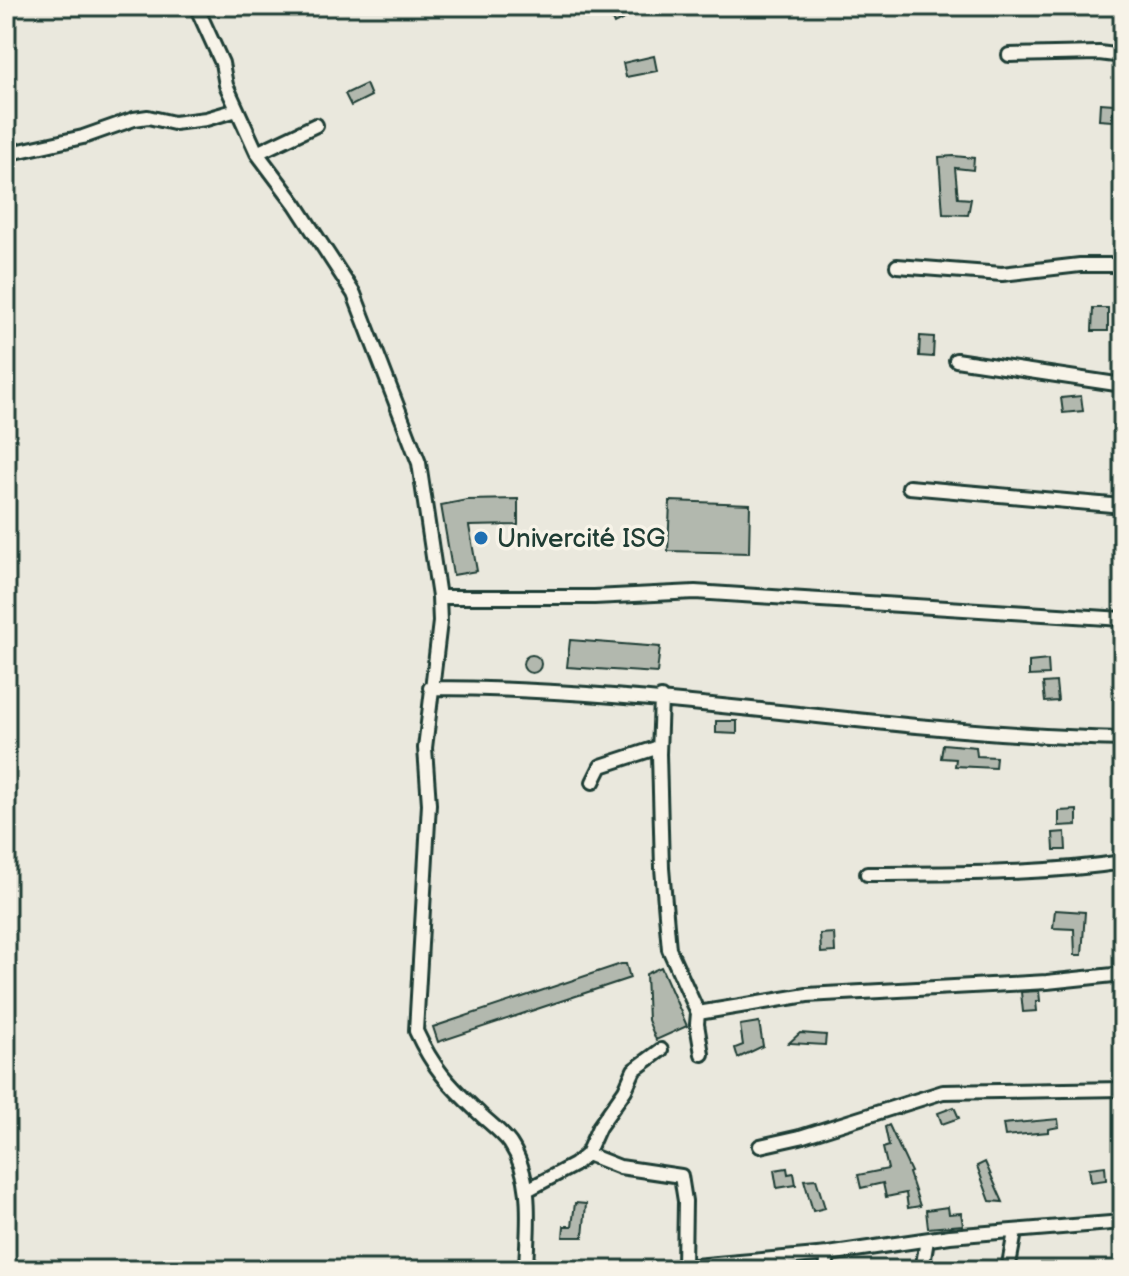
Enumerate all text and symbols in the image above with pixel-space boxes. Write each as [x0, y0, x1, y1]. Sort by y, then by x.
place label: Univercité ISG [497, 524, 665, 555]
marker: Univercité ISG [472, 529, 490, 547]

